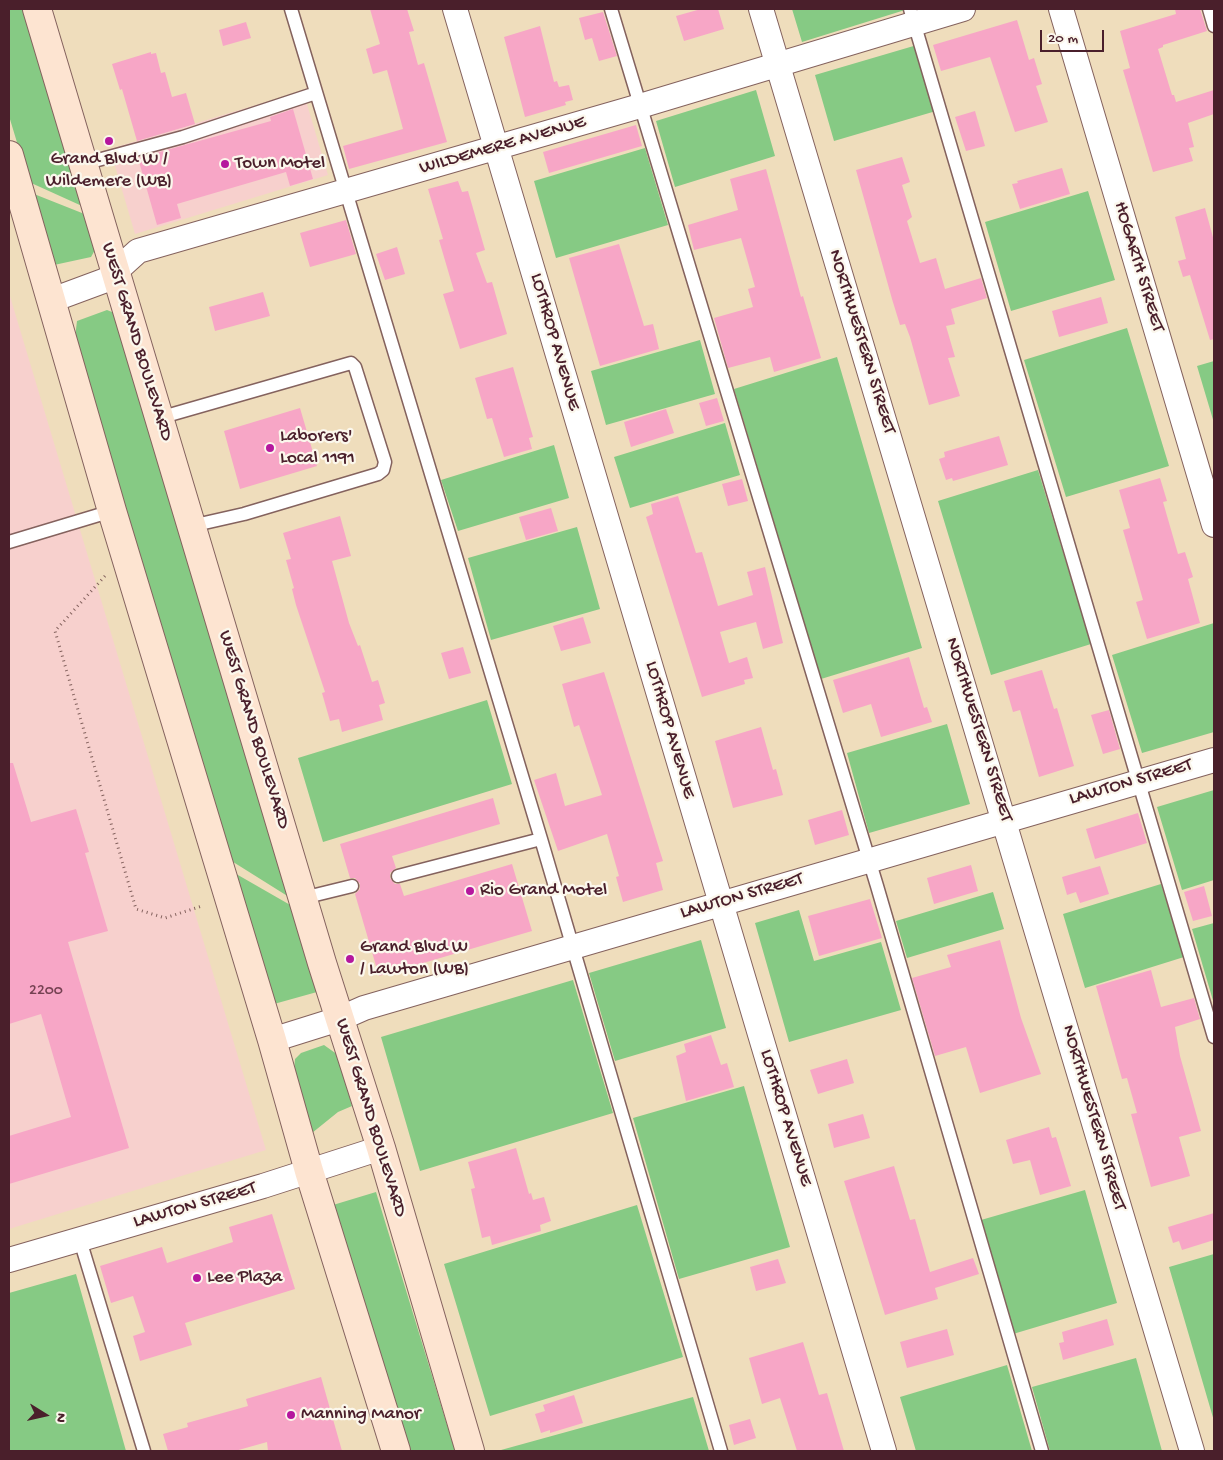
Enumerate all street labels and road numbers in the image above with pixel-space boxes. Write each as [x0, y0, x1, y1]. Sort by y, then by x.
street label: WILDEMERE AVENUE [417, 111, 589, 181]
street label: HOGARTH STREET [1107, 199, 1169, 335]
street label: WEST GRAND BOULEVARD [95, 240, 177, 444]
street label: NORTHWESTERN STREET [822, 247, 900, 437]
street label: LOTHROP AVENUE [524, 271, 584, 413]
street label: WEST GRAND BOULEVARD [212, 628, 294, 832]
street label: NORTHWESTERN STREET [939, 635, 1017, 825]
street label: LOTHROP AVENUE [639, 659, 699, 801]
street label: LAWTON STREET [1067, 755, 1195, 811]
street label: LAWTON STREET [678, 869, 806, 925]
street label: WEST GRAND BOULEVARD [329, 1016, 411, 1220]
street label: NORTHWESTERN STREET [1056, 1023, 1130, 1213]
street label: LOTHROP AVENUE [753, 1047, 817, 1189]
street label: LAWTON STREET [131, 1178, 259, 1234]

